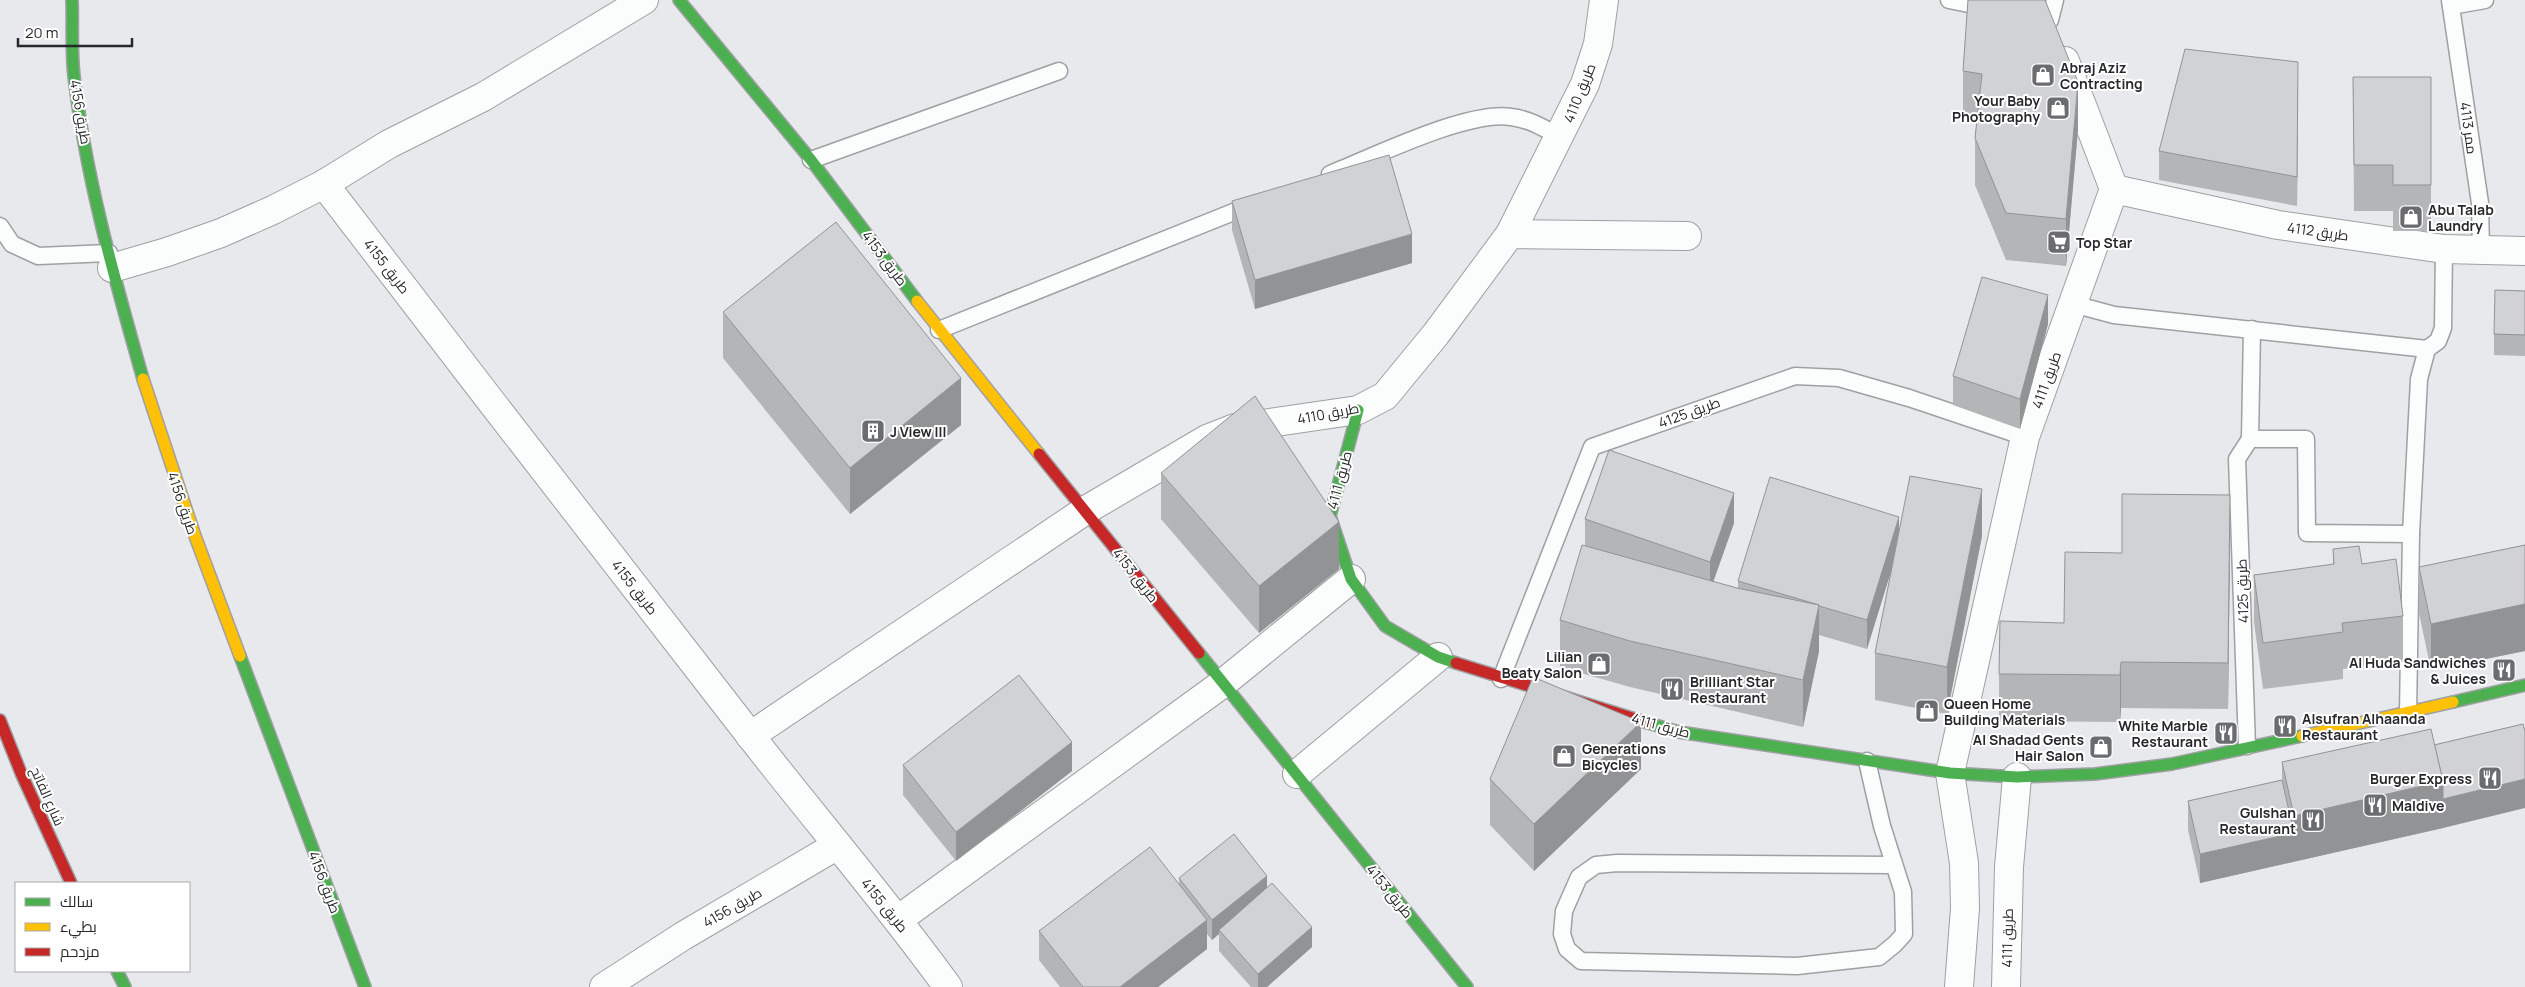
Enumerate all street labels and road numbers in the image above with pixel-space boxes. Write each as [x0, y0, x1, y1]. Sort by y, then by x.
street label: طريق 4110 [1558, 60, 1600, 126]
street label: طريق 4156 [66, 78, 96, 146]
street label: ممر 4113 [2456, 101, 2482, 155]
street label: طريق 4112 [2286, 217, 2350, 245]
street label: طريق 4153 [858, 227, 912, 289]
street label: طريق 4155 [360, 235, 414, 297]
street label: طريق 4111 [2027, 349, 2065, 411]
street label: طريق 4125 [1655, 392, 1723, 432]
street label: طريق 4110 [1296, 398, 1360, 428]
street label: طريق 4111 [1322, 449, 1356, 511]
street label: طريق 4156 [163, 469, 203, 537]
street label: طريق 4153 [1109, 544, 1163, 606]
street label: طريق 4155 [608, 556, 662, 618]
street label: طريق 4125 [2231, 558, 2253, 624]
street label: طريق 4111 [1630, 708, 1692, 742]
street label: شارع الفاتح [26, 763, 70, 829]
street label: طريق 4156 [304, 848, 346, 916]
street label: طريق 4153 [1362, 860, 1418, 922]
street label: طريق 4155 [857, 874, 913, 936]
street label: طريق 4156 [699, 882, 765, 932]
street label: طريق 4111 [1997, 908, 2017, 968]

